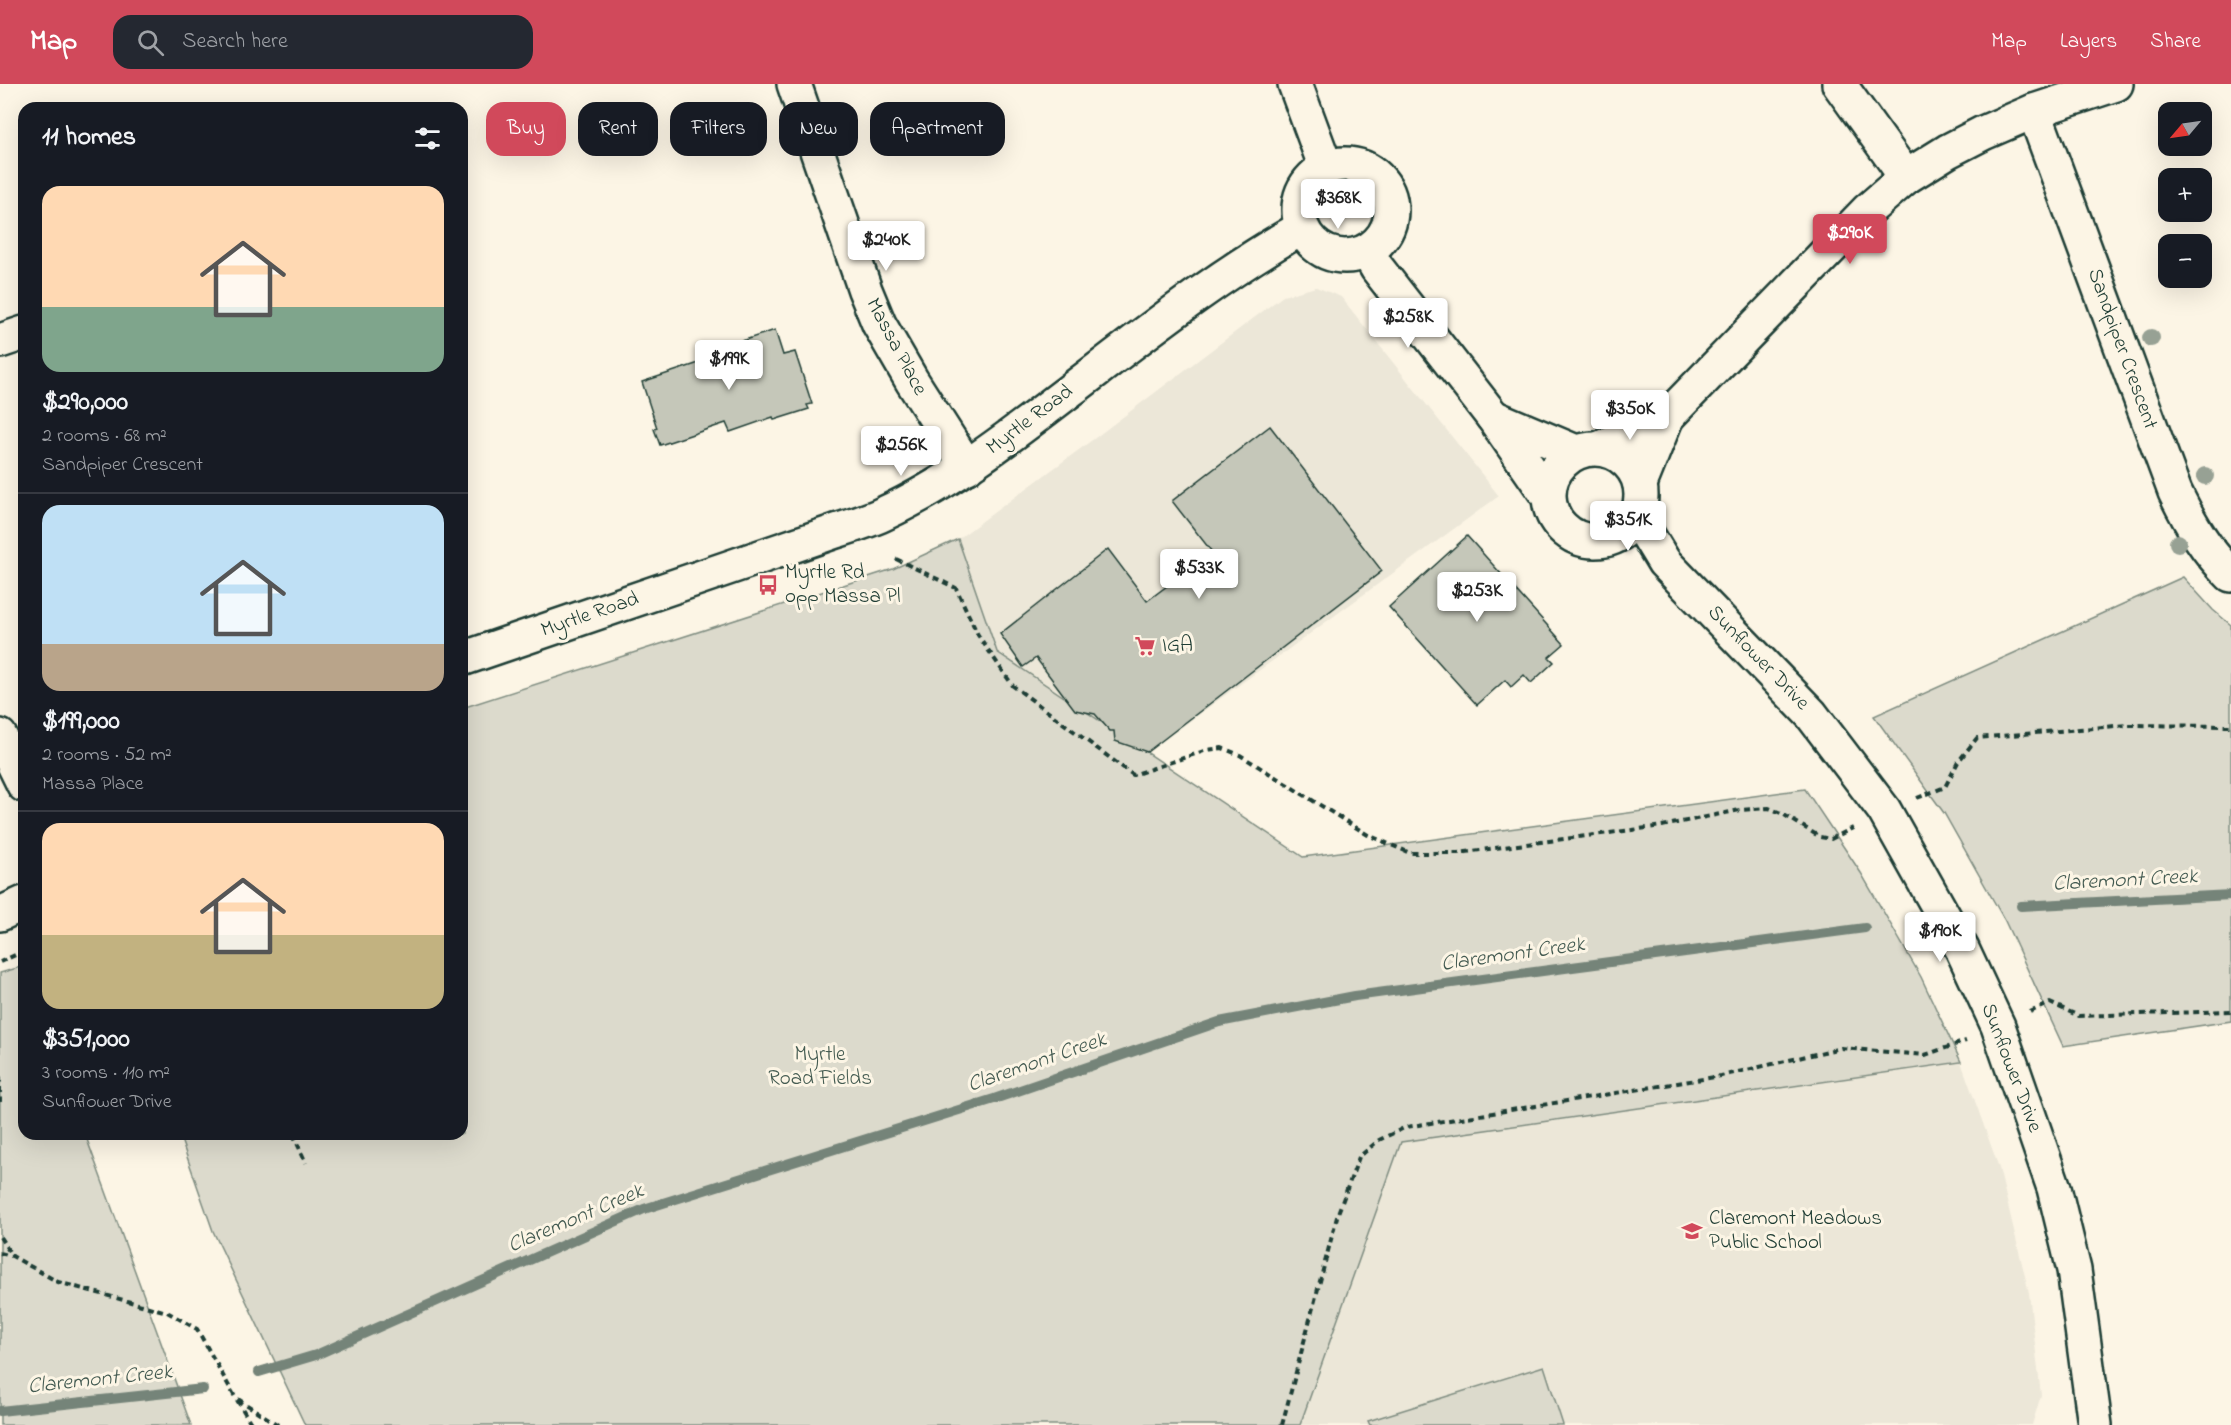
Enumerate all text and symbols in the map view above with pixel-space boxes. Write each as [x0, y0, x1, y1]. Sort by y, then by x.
search box [113, 15, 533, 69]
text: Map [30, 22, 77, 63]
icon: search [134, 26, 167, 59]
text: Search here [182, 26, 288, 58]
text: Map [1991, 27, 2027, 57]
text: Layers [2060, 27, 2117, 57]
text: Share [2150, 27, 2201, 57]
chip: Buy [486, 102, 566, 156]
chip: Rent [578, 102, 658, 156]
chip: Filters [670, 102, 767, 156]
chip: New [779, 102, 858, 156]
chip: Apartment [870, 102, 1005, 156]
north arrow [2158, 102, 2212, 156]
map controls [2158, 102, 2212, 288]
text: 11 homes [42, 119, 136, 157]
icon: filters [411, 122, 444, 155]
button: + [2158, 168, 2212, 222]
pin: $368K [1296, 179, 1380, 230]
text: $368K [1315, 184, 1361, 213]
pin: $290K [1808, 214, 1892, 265]
text: $290K [1827, 219, 1873, 248]
pin: $240K [844, 221, 928, 272]
icon: home [189, 225, 297, 333]
text: $240K [862, 226, 910, 255]
button: − [2158, 234, 2212, 288]
street label: Sandpiper Crescent [2079, 264, 2165, 434]
street label: Massa Place [858, 293, 935, 402]
pin: $258K [1366, 298, 1450, 349]
text: $258K [1383, 303, 1433, 332]
pin: $199K [687, 340, 771, 391]
text: $199K [709, 345, 749, 374]
street label: Myrtle Road [980, 377, 1081, 464]
text: $290,000 [42, 384, 128, 422]
pin: $350K [1588, 390, 1672, 441]
text: $350K [1605, 395, 1655, 424]
text: 2 rooms · 68 m² [42, 422, 167, 451]
pin: $256K [859, 426, 943, 477]
text: $256K [875, 431, 927, 460]
text: Sandpiper Crescent [42, 451, 203, 480]
pin: $351K [1586, 501, 1670, 552]
text: $351K [1604, 506, 1652, 535]
icon: home [189, 544, 297, 652]
pin: $533K [1157, 549, 1241, 600]
text: $533K [1174, 554, 1224, 583]
place label: Myrtle Rd opp Massa Pl [785, 558, 901, 612]
pin: $253K [1435, 572, 1519, 623]
bus stop icon: Myrtle Rd opp Massa Pl [756, 573, 780, 597]
text: $253K [1451, 577, 1503, 606]
street label: Myrtle Road [537, 584, 644, 648]
street label: Sunflower Drive [1700, 599, 1816, 718]
place label: IGA [1162, 631, 1193, 661]
supermarket icon: IGA [1133, 634, 1157, 658]
text: $199,000 [42, 703, 120, 741]
text: 2 rooms · 52 m² [42, 741, 172, 770]
text: Massa Place [42, 770, 143, 799]
water label: Claremont Creek [2052, 861, 2200, 901]
icon: home [189, 862, 297, 970]
pin: $190K [1898, 912, 1982, 963]
text: $190K [1919, 917, 1961, 946]
water label: Claremont Creek [1439, 929, 1588, 981]
street label: Sunflower Drive [1973, 999, 2050, 1137]
text: $351,000 [42, 1021, 130, 1059]
water label: Claremont Creek [963, 1024, 1112, 1102]
park label: Myrtle Road Fields [768, 1040, 872, 1094]
text: 3 rooms · 110 m² [42, 1059, 170, 1088]
text: Sunflower Drive [42, 1088, 172, 1117]
water label: Claremont Creek [503, 1175, 650, 1262]
place label: Claremont Meadows Public School [1709, 1204, 1882, 1258]
school or university icon: Claremont Meadows Public School [1680, 1219, 1704, 1243]
water label: Claremont Creek [26, 1356, 175, 1403]

